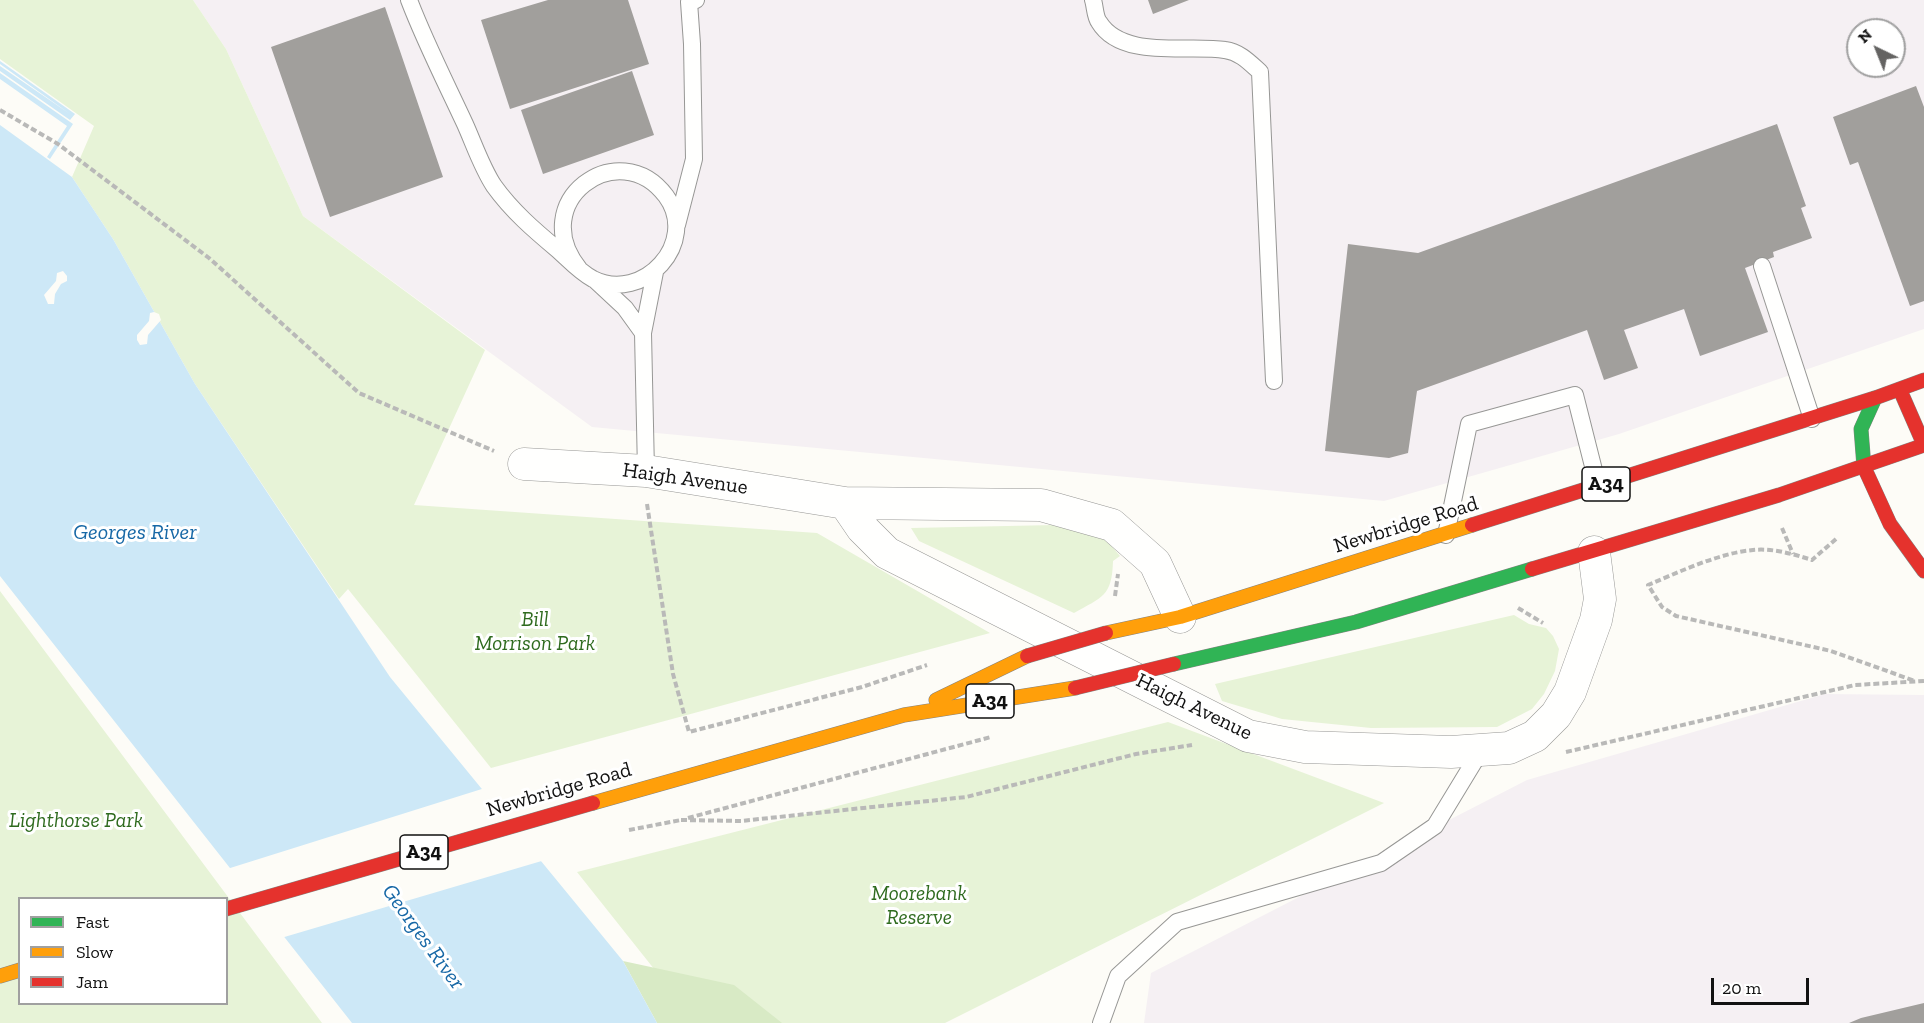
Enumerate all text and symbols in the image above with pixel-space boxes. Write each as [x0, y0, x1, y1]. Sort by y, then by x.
north arrow [1846, 18, 1906, 78]
text: N [1854, 25, 1876, 47]
street label: Haigh Avenue [621, 458, 749, 500]
road number: A34 [1582, 467, 1630, 501]
street label: Newbridge Road [1331, 491, 1481, 559]
water label: Georges River [73, 520, 197, 546]
park label: Bill Morrison Park [475, 607, 595, 657]
street label: Haigh Avenue [1132, 668, 1256, 746]
road number: A34 [966, 684, 1014, 718]
street label: Newbridge Road [484, 757, 634, 823]
park label: Lighthorse Park [9, 808, 143, 834]
road number: A34 [400, 835, 448, 869]
water label: Georges River [376, 879, 470, 995]
park label: Moorebank Reserve [871, 881, 967, 931]
legend [18, 897, 228, 1005]
text: Fast [76, 911, 109, 933]
text: Slow [76, 941, 113, 963]
scale bar [1714, 966, 1812, 1004]
text: Jam [76, 971, 108, 993]
text: 20 m [1722, 977, 1761, 999]

